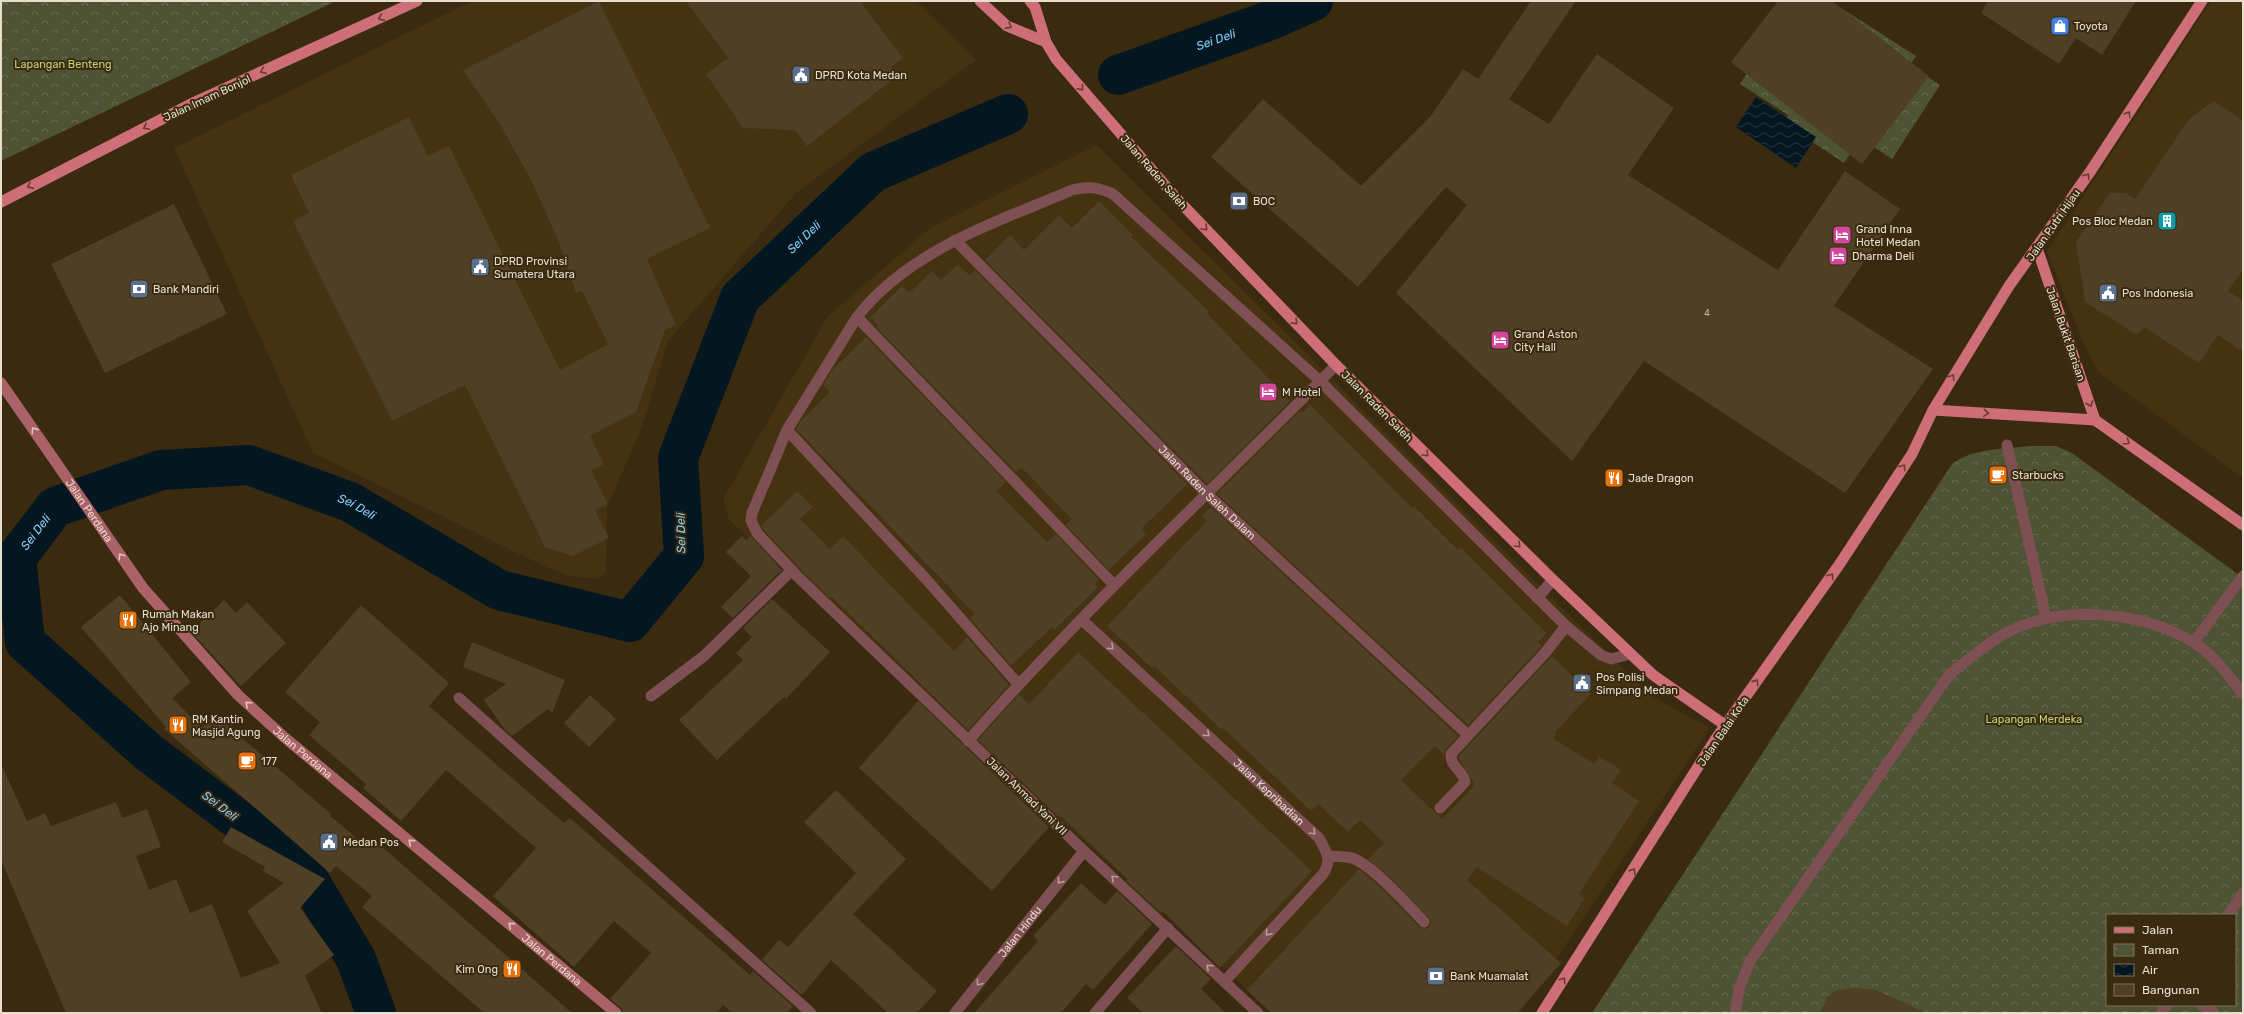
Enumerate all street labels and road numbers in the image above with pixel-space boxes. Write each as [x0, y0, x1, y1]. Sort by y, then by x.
street label: Jalan Imam Bonjol [162, 73, 253, 124]
street label: Jalan Raden Saleh [1118, 132, 1190, 212]
street label: Jalan Putri Hijau [2024, 187, 2083, 264]
street label: Jalan Bukit Barisan [2043, 285, 2088, 383]
street label: Jalan Raden Saleh [1338, 368, 1415, 445]
street label: Jalan Raden Saleh Dalam [1156, 443, 1258, 543]
street label: Jalan Perdana [62, 477, 115, 545]
street label: Jalan Balai Kota [1695, 694, 1752, 769]
street label: Jalan Perdana [270, 724, 335, 781]
street label: Jalan Ahmad Yani VII [984, 755, 1070, 838]
street label: Jalan Kepribadian [1230, 757, 1307, 828]
street label: Jalan Hindu [996, 904, 1044, 960]
street label: Jalan Perdana [519, 931, 584, 989]

